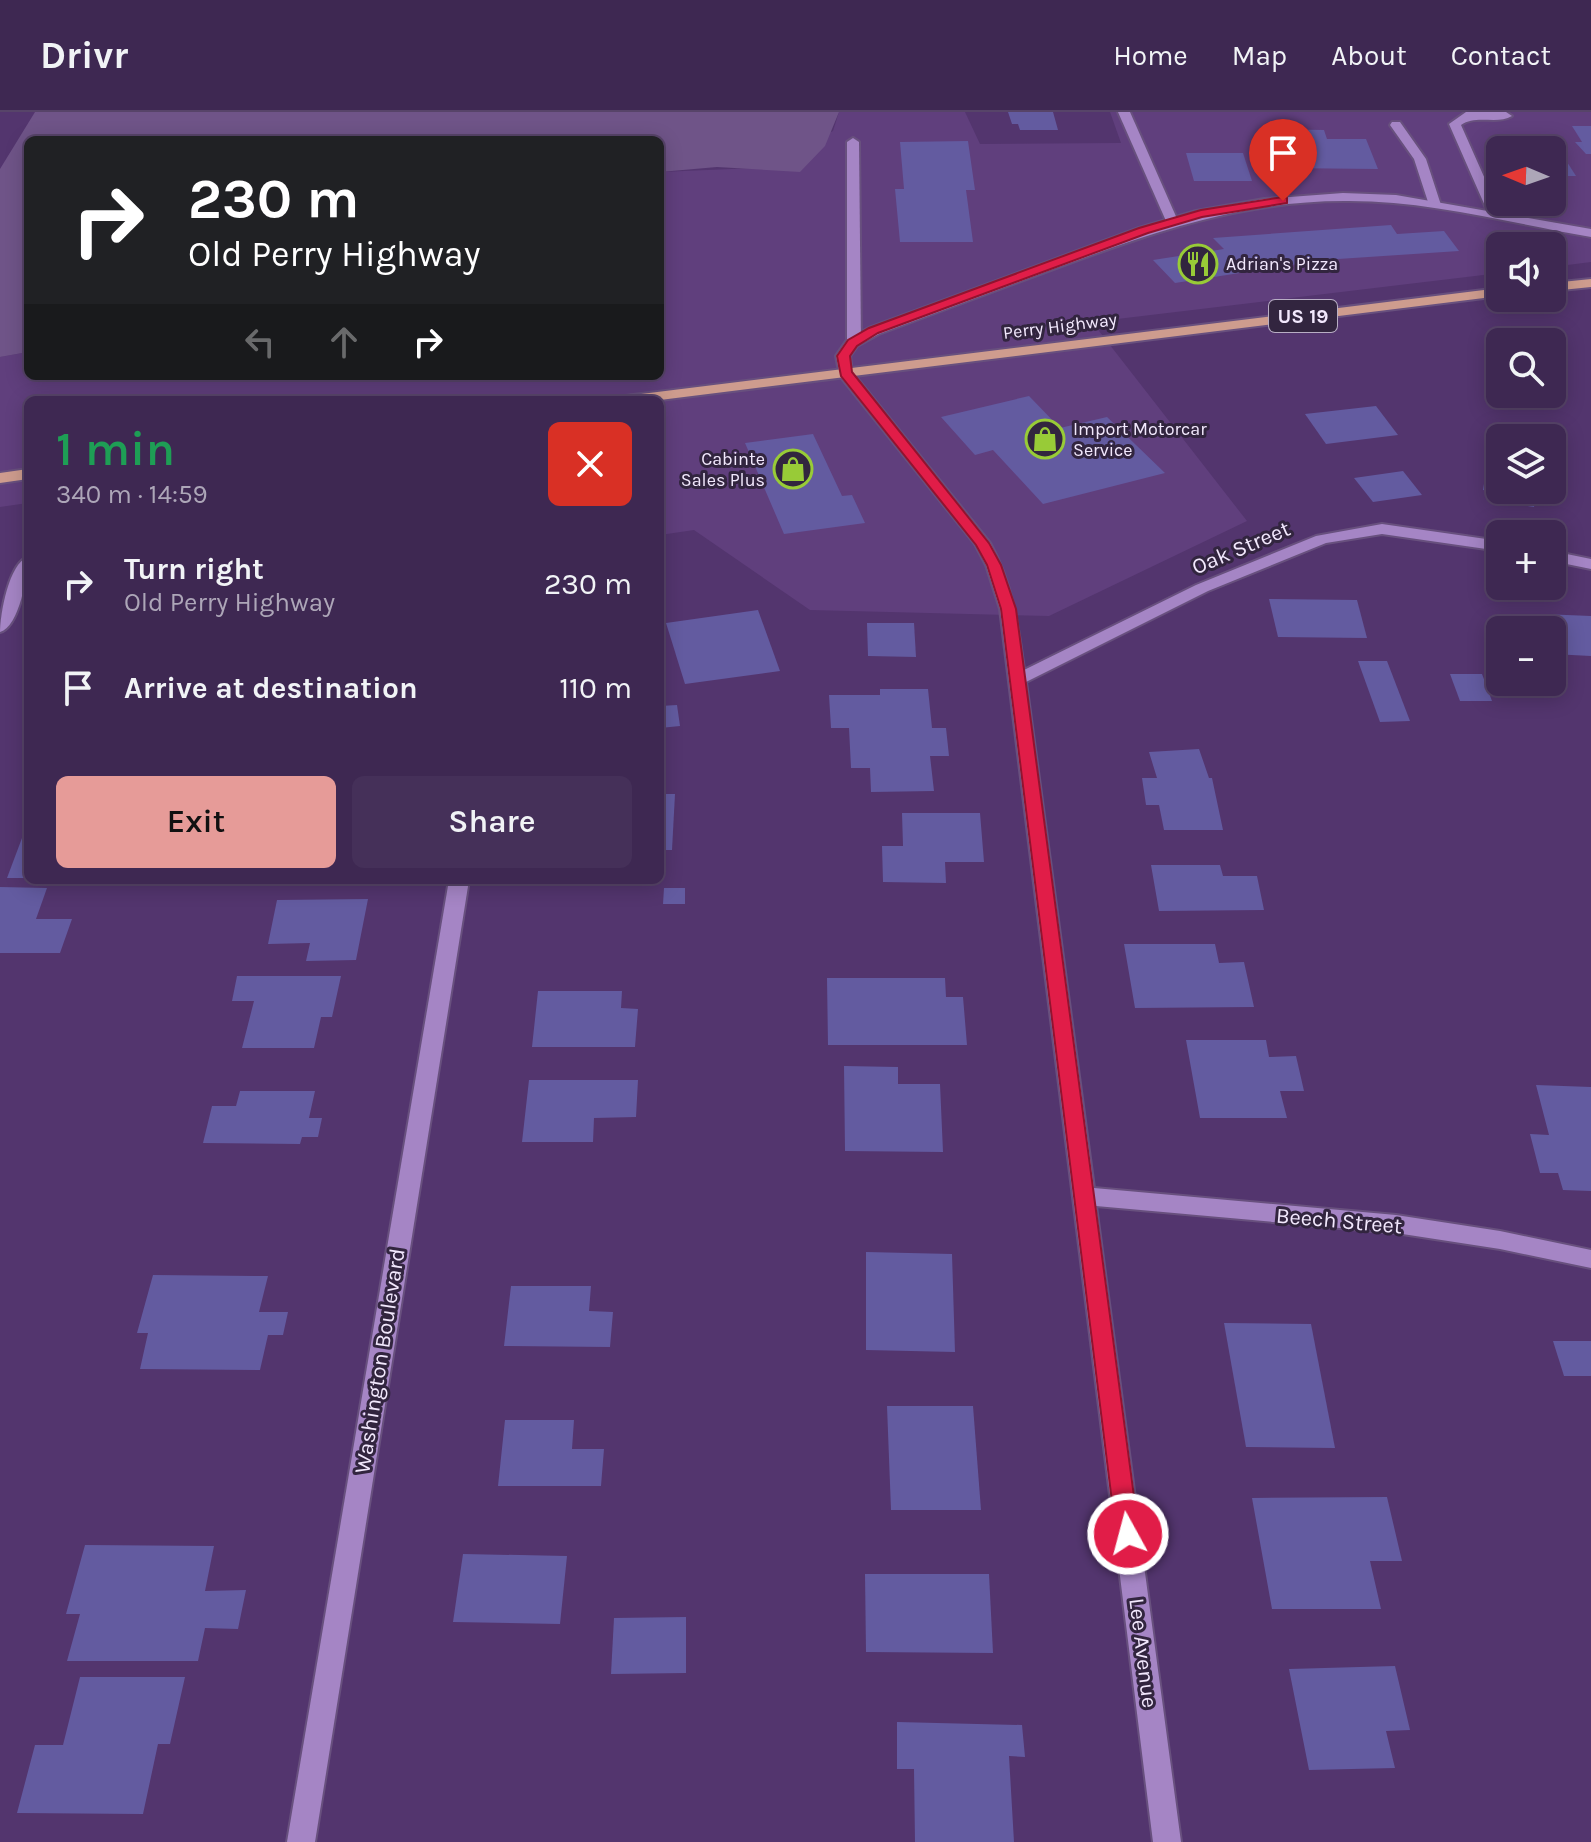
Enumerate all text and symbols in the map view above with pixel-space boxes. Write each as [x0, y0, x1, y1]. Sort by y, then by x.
text: Drivr [40, 33, 128, 78]
text: Home [1113, 39, 1188, 72]
text: Map [1232, 39, 1287, 72]
text: About [1331, 39, 1407, 72]
text: Contact [1451, 39, 1551, 72]
pin [1249, 119, 1317, 201]
icon: arrive [1261, 131, 1305, 175]
north arrow [1486, 136, 1566, 216]
map controls [1486, 136, 1566, 696]
text: 230 m [188, 166, 359, 231]
icon: right [56, 168, 160, 272]
button: sound [1486, 232, 1566, 312]
text: Old Perry Highway [188, 233, 480, 275]
restaurant icon: Adrian's Pizza [1177, 243, 1219, 285]
place label: Adrian's Pizza [1226, 253, 1338, 275]
road number: US 19 [1269, 300, 1337, 332]
street label: Perry Highway [1002, 308, 1119, 344]
icon: left [238, 320, 282, 364]
icon: ahead [322, 320, 366, 364]
icon: right [406, 320, 450, 364]
button: search [1486, 328, 1566, 408]
shop icon: Import Motorcar Service [1024, 418, 1066, 460]
place label: Import Motorcar Service [1073, 418, 1207, 461]
text: 1 min [56, 421, 175, 477]
button: close [548, 422, 632, 506]
button: layers [1486, 424, 1566, 504]
place label: Cabinte Sales Plus [681, 448, 765, 491]
shop icon: Cabinte Sales Plus [772, 448, 814, 490]
text: 340 m · 14:59 [56, 479, 208, 510]
street label: Oak Street [1188, 516, 1294, 580]
button: + [1486, 520, 1566, 600]
text: Turn right [124, 551, 264, 587]
icon: right [56, 562, 100, 606]
text: 230 m [544, 566, 632, 602]
text: Old Perry Highway [124, 587, 335, 618]
button: − [1486, 616, 1566, 696]
icon: arrive [56, 666, 100, 710]
text: Arrive at destination [124, 670, 418, 706]
text: 110 m [559, 670, 632, 706]
button: Exit [56, 776, 336, 868]
button: Share [352, 776, 632, 868]
street label: Beech Street [1275, 1203, 1403, 1239]
street label: Washington Boulevard [349, 1247, 411, 1475]
position arrow [1086, 1492, 1170, 1576]
street label: Lee Avenue [1123, 1597, 1163, 1709]

